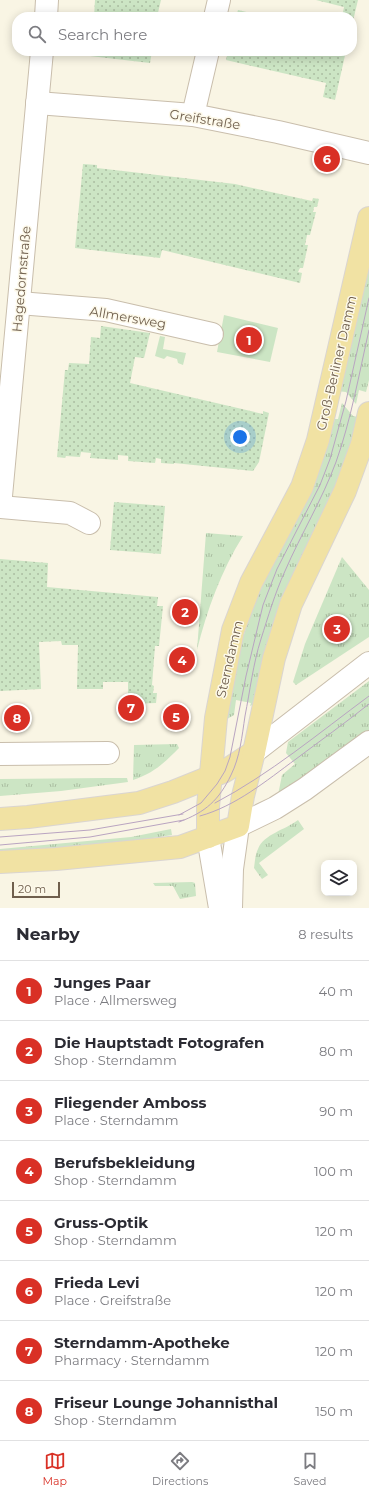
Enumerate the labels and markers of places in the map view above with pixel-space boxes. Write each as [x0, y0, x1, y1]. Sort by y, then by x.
pin: 6 [314, 144, 340, 174]
pin: 1 [236, 325, 262, 355]
pin: 2 [172, 597, 198, 627]
pin: 3 [324, 614, 350, 644]
pin: 4 [169, 645, 195, 675]
pin: 7 [118, 693, 144, 723]
pin: 5 [163, 702, 189, 732]
pin: 8 [4, 703, 30, 733]

